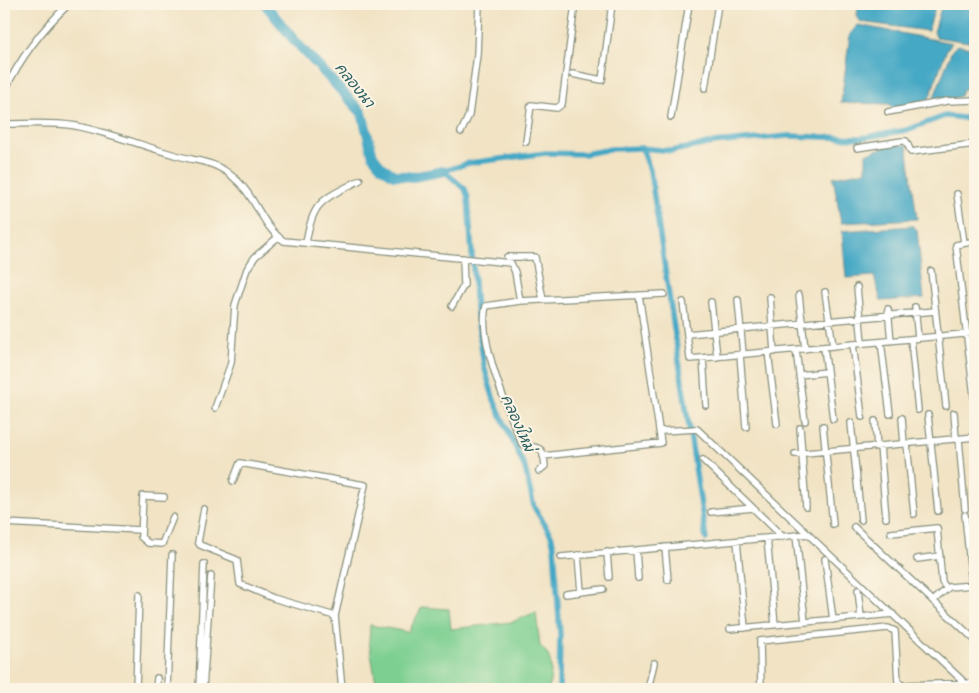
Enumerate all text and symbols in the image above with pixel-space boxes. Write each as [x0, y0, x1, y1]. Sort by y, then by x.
water label: คลองนา [330, 60, 378, 114]
water label: คลองใหม่ [496, 391, 541, 458]

